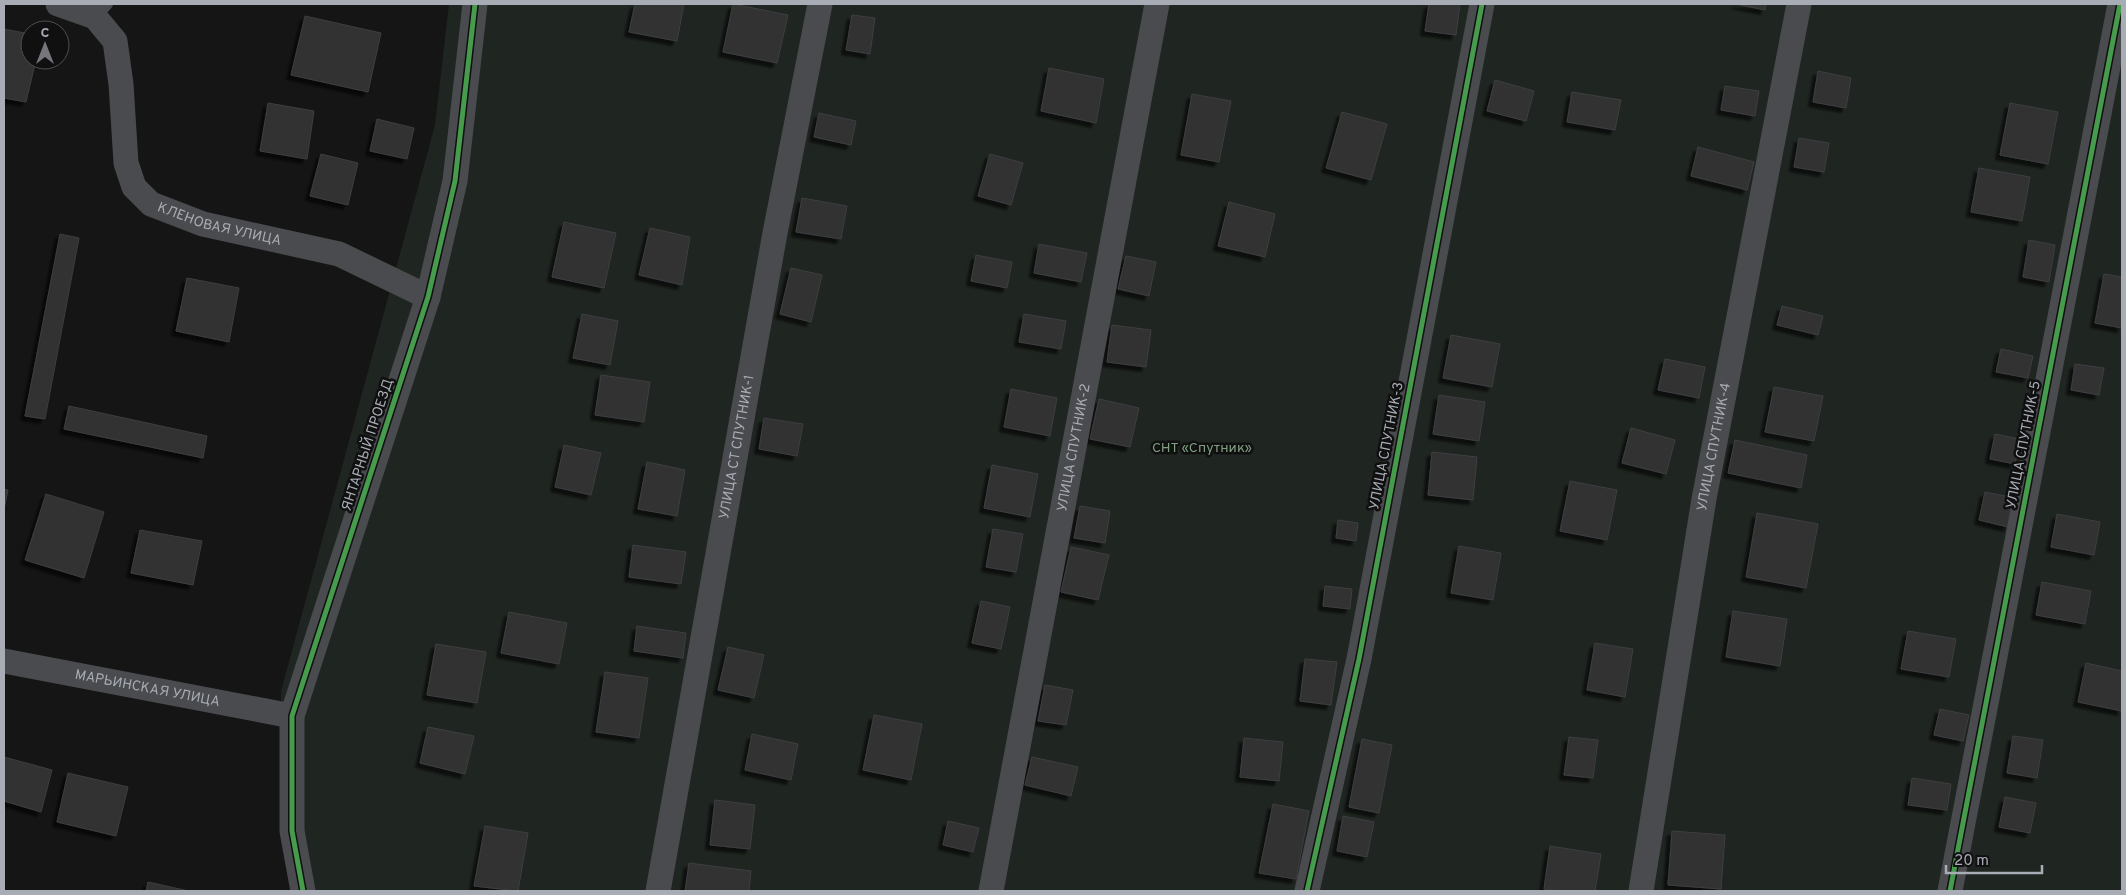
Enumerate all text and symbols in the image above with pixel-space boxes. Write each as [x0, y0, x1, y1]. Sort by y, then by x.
north arrow [20, 20, 70, 70]
text: С [41, 25, 50, 42]
street label: КЛЕНОВАЯ УЛИЦА [155, 199, 283, 250]
street label: УЛИЦА СТ СПУТНИК-1 [716, 373, 758, 521]
street label: ЯНТАРНЫЙ ПРОЕЗД [338, 376, 397, 513]
street label: УЛИЦА СПУТНИК-5 [2003, 380, 2045, 510]
street label: УЛИЦА СПУТНИК-3 [1366, 381, 1408, 511]
street label: УЛИЦА СПУТНИК-4 [1694, 381, 1735, 512]
street label: УЛИЦА СПУТНИК-2 [1054, 382, 1094, 513]
park label: СНТ «Спутник» [1152, 440, 1252, 457]
street label: МАРЬИНСКАЯ УЛИЦА [73, 666, 221, 711]
scale bar [1946, 842, 2042, 874]
text: 20 m [1954, 852, 1989, 871]

